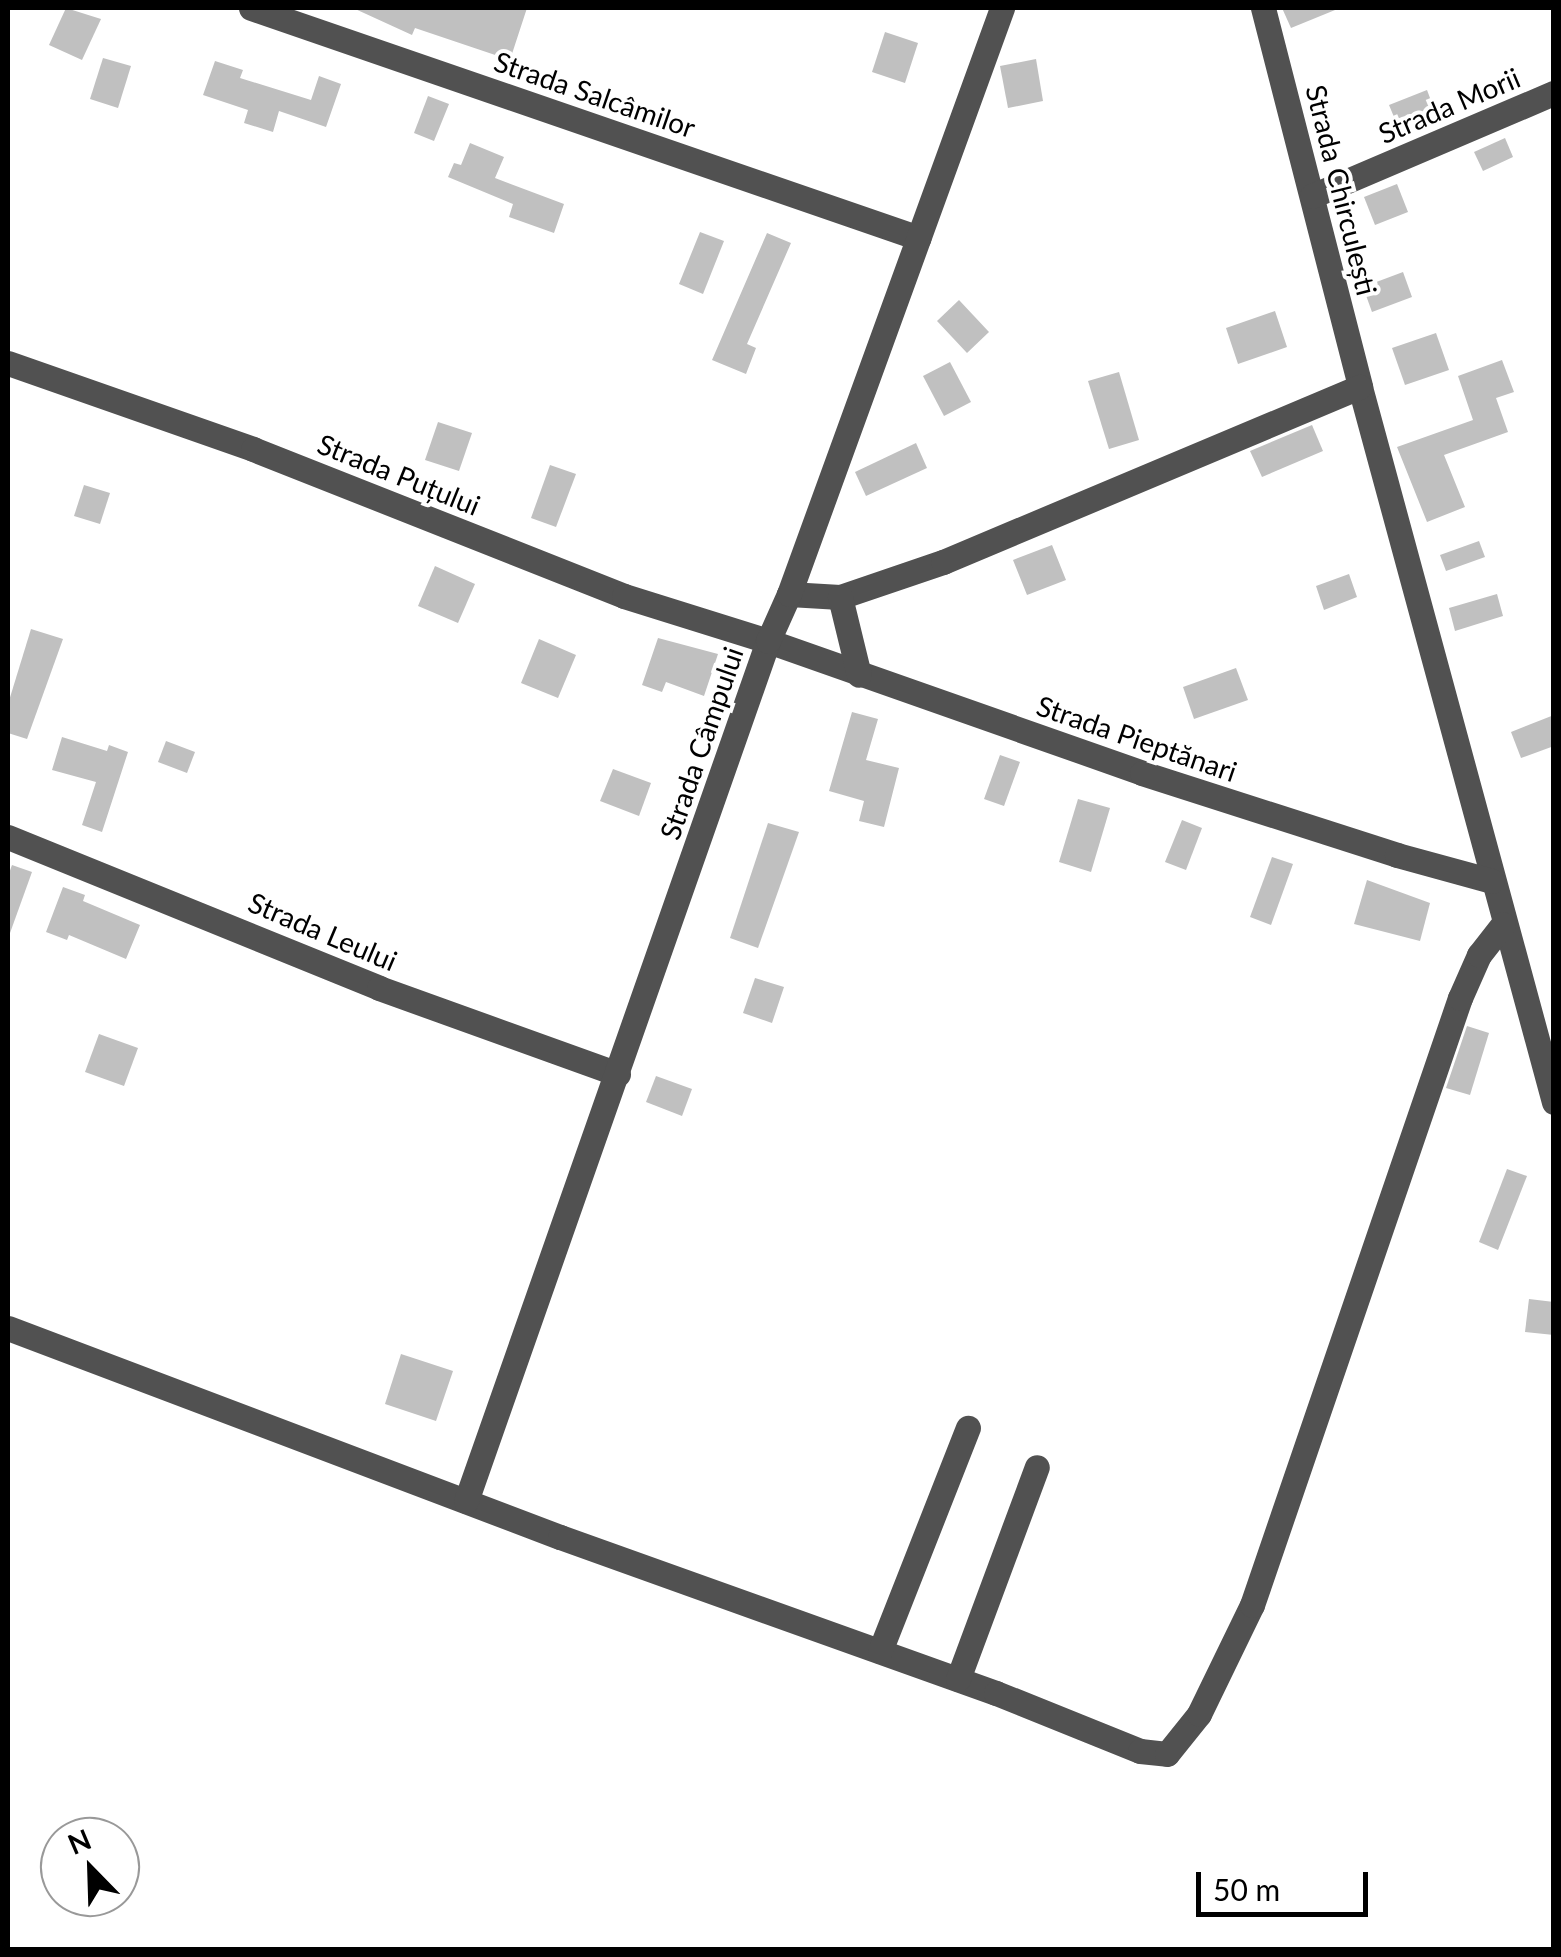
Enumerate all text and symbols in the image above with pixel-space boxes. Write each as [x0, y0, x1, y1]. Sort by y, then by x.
street label: Strada Salcâmilor [490, 44, 700, 144]
street label: Strada Morii [1373, 60, 1525, 150]
street label: Strada Chirculești [1300, 81, 1384, 299]
street label: Strada Puțului [313, 426, 485, 522]
street label: Strada Câmpului [652, 642, 750, 844]
street label: Strada Pieptănari [1033, 688, 1241, 788]
street label: Strada Leului [244, 885, 402, 977]
north arrow [40, 1817, 140, 1917]
text: N [62, 1821, 96, 1861]
scale bar [1201, 1852, 1374, 1914]
text: 50 m [1213, 1871, 1280, 1907]

